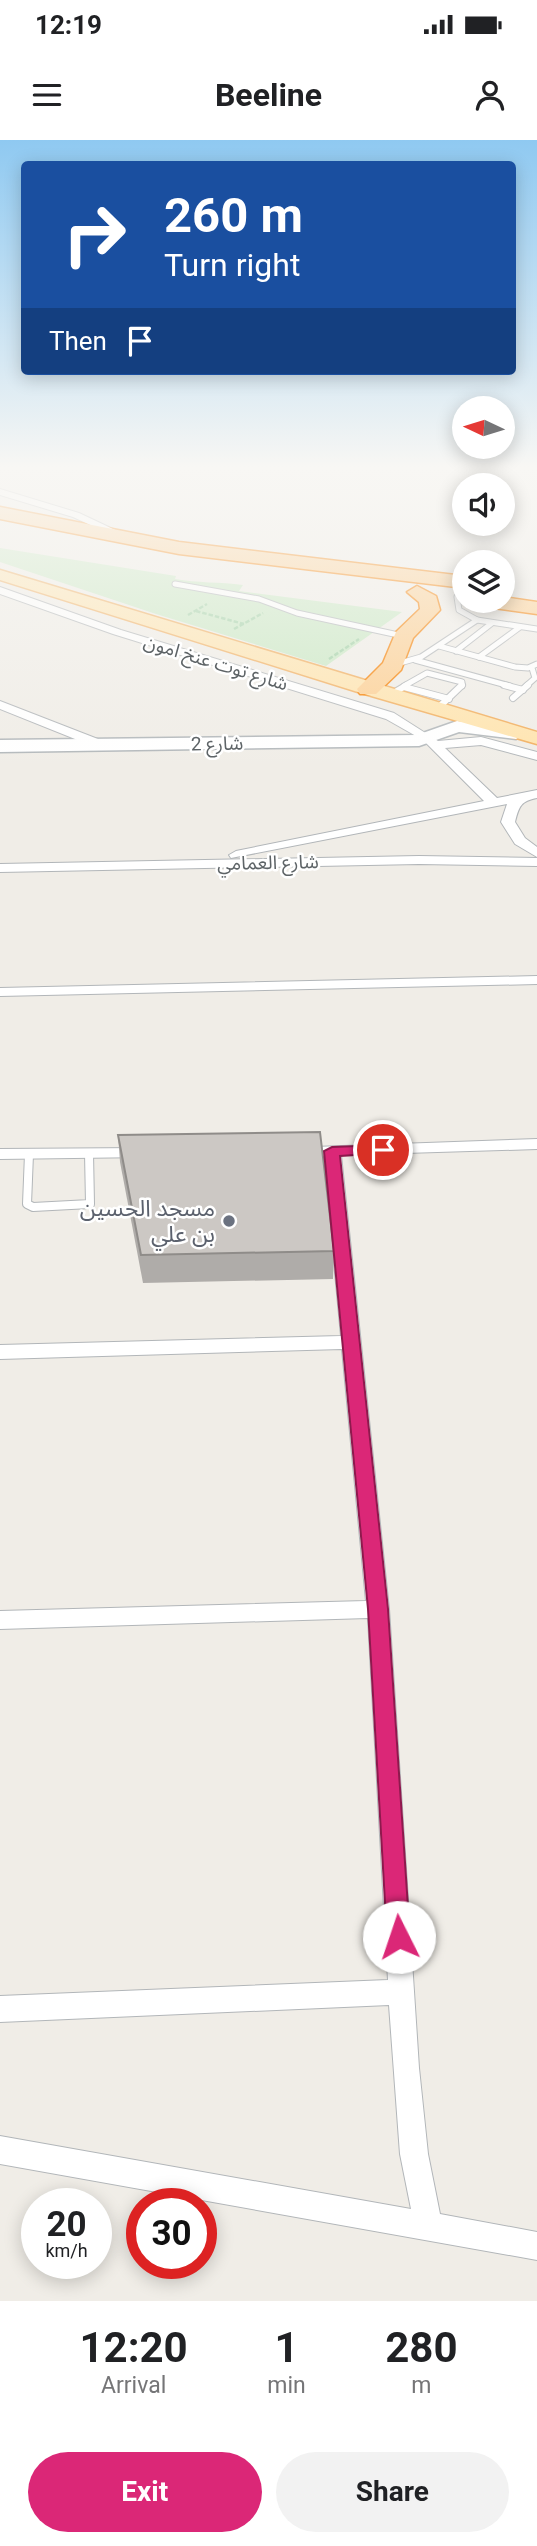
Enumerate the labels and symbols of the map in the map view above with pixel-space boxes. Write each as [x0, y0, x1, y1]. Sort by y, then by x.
north arrow [452, 396, 514, 458]
street label: شارع توت عنخ امون [140, 630, 291, 698]
street label: شارع 2 [191, 732, 243, 757]
street label: شارع العمامي [217, 850, 319, 878]
pin [353, 1120, 413, 1180]
place label: مسجد الحسين بن علي [80, 1195, 215, 1251]
marker: مسجد الحسين بن علي [221, 1213, 237, 1229]
position arrow [362, 1900, 436, 1974]
speed limit sign: 30 [126, 2188, 217, 2279]

